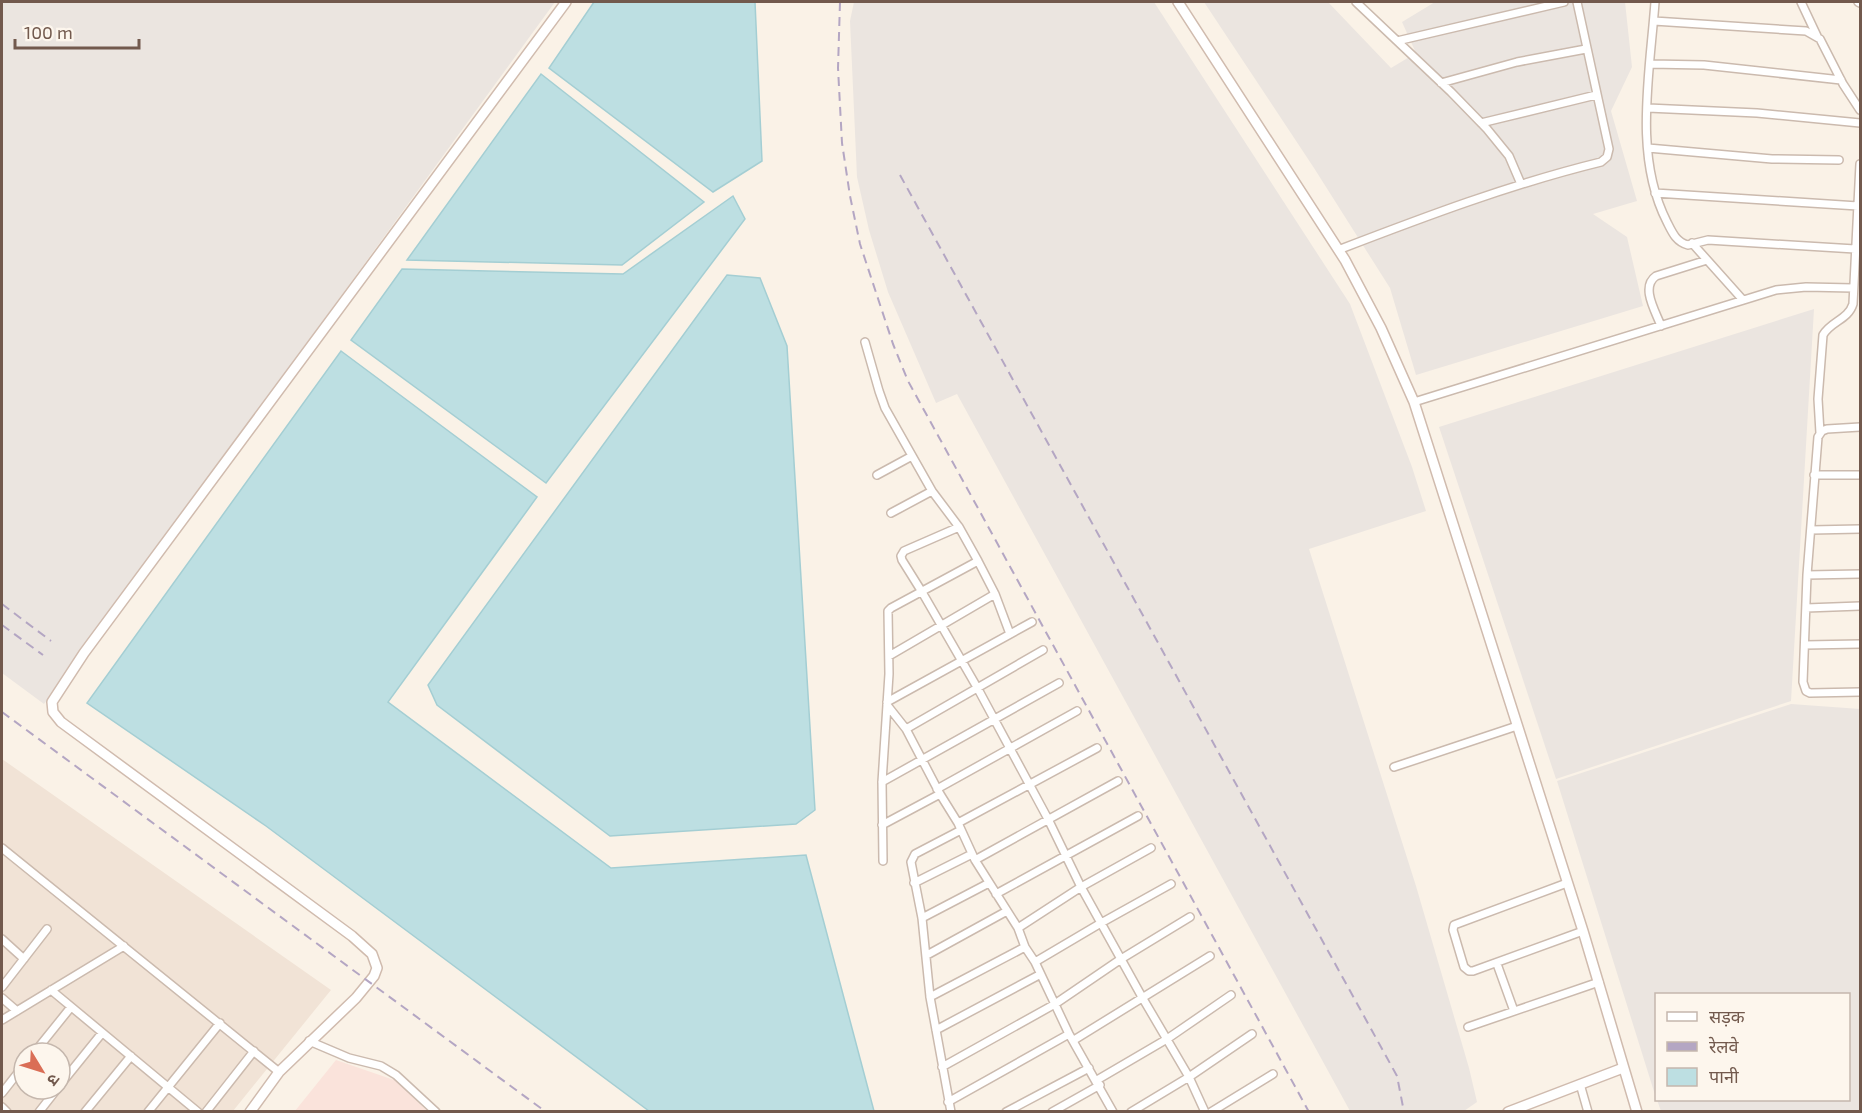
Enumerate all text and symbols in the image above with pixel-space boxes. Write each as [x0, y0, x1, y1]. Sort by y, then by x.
scale bar [15, 12, 140, 50]
text: 100 m [24, 21, 73, 43]
legend [1655, 993, 1850, 1101]
text: सड़क [1709, 1005, 1746, 1027]
text: रेलवे [1708, 1035, 1740, 1057]
north arrow [12, 1041, 72, 1101]
text: पानी [1709, 1065, 1739, 1087]
text: उ [43, 1071, 65, 1091]

